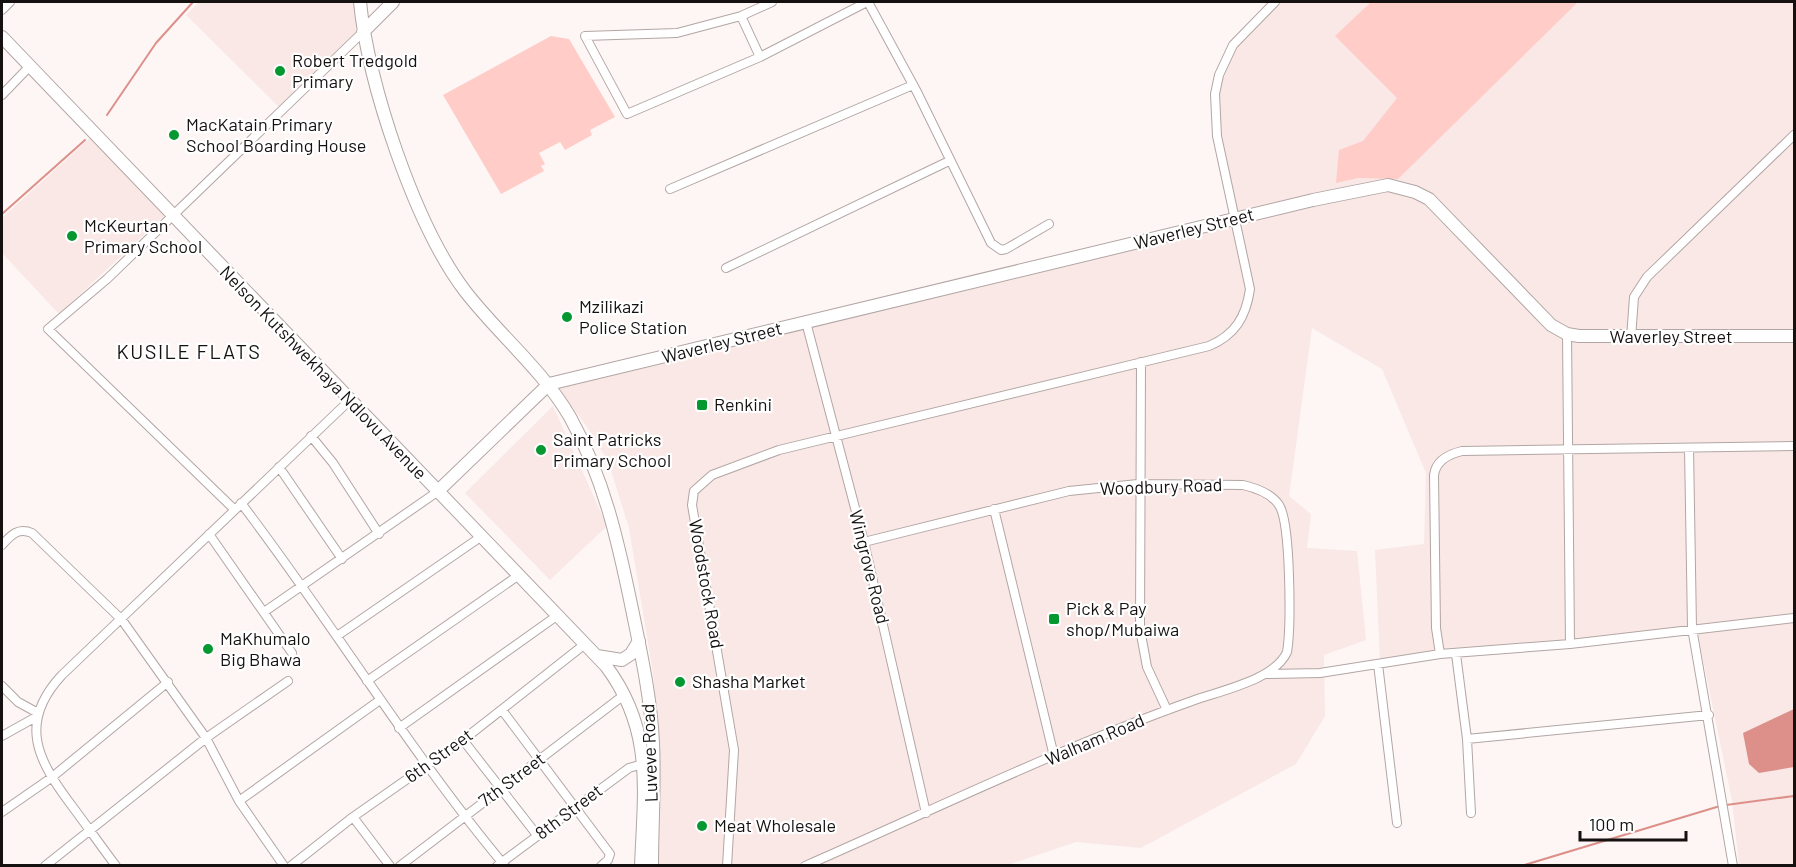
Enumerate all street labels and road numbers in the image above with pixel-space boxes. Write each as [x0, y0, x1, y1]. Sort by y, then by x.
street label: Waverley Street [1131, 202, 1256, 254]
street label: Nelson Kutshwekhaya Ndlovu Avenue [216, 261, 432, 484]
street label: Waverley Street [659, 316, 784, 368]
street label: Waverley Street [1610, 325, 1732, 347]
street label: Woodbury Road [1099, 473, 1223, 499]
street label: Wingrove Road [845, 507, 895, 626]
street label: Woodstock Road [685, 517, 729, 650]
street label: Luveve Road [636, 703, 662, 803]
street label: Walham Road [1042, 708, 1147, 770]
street label: 6th Street [400, 723, 477, 787]
street label: 7th Street [474, 747, 549, 811]
street label: 8th Street [530, 779, 606, 844]

